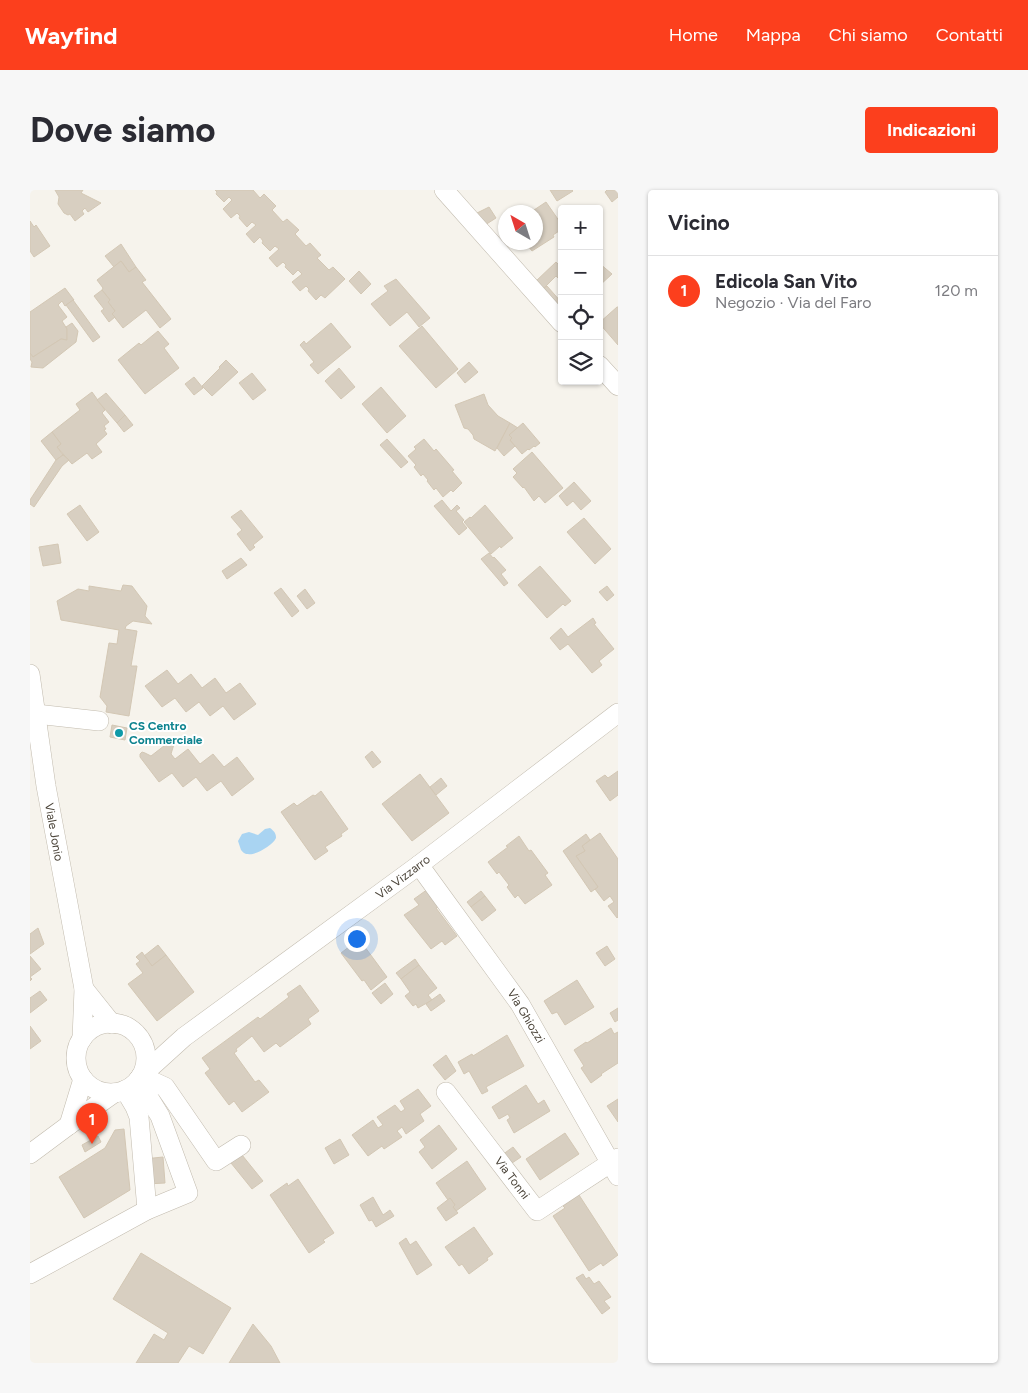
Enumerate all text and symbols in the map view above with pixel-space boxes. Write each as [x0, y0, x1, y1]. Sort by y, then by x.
text: Wayfind [25, 21, 118, 50]
text: Home [669, 24, 718, 46]
text: Mappa [746, 24, 801, 46]
text: Chi siamo [829, 24, 908, 46]
text: Contatti [936, 24, 1003, 46]
button: Indicazioni [865, 107, 998, 153]
text: Dove siamo [30, 109, 216, 151]
north arrow [498, 205, 543, 250]
map controls [558, 205, 603, 385]
button: + [558, 205, 603, 250]
text: Vicino [668, 210, 730, 235]
button: − [558, 250, 603, 295]
text: Edicola San Vito [715, 270, 857, 293]
text: 1 [681, 281, 687, 300]
text: 120 m [935, 281, 978, 300]
text: Negozio · Via del Faro [715, 293, 872, 312]
button: locate [558, 295, 603, 340]
button: layers [558, 340, 603, 385]
place label: CS Centro Commerciale [129, 719, 203, 747]
marker: CS Centro Commerciale [113, 727, 125, 739]
street label: Viale Jonio [42, 802, 66, 862]
street label: Via Vizzarro [373, 852, 433, 902]
your location [344, 926, 370, 952]
street label: Via Ghiozzi [504, 987, 548, 1045]
pin: 1 [76, 1103, 108, 1144]
street label: Via Tonni [492, 1154, 532, 1202]

